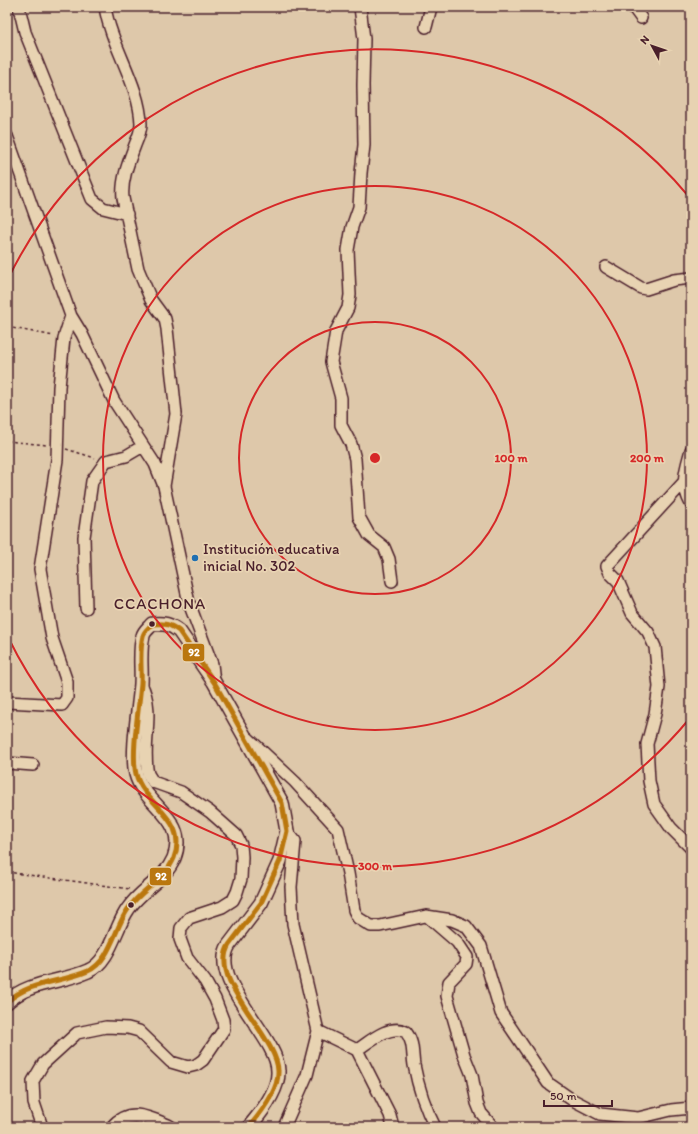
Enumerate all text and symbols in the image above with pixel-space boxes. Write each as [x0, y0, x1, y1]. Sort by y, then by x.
north arrow [632, 26, 672, 66]
text: N [637, 33, 652, 47]
centre of rings [368, 451, 382, 465]
text: 100 m [494, 451, 528, 465]
text: 200 m [630, 451, 665, 465]
place label: Institución educativa inicial No. 302 [203, 540, 340, 575]
marker: Institución educativa inicial No. 302 [190, 553, 200, 563]
district label: CCACHONA [114, 594, 206, 613]
unlabelled marker [147, 619, 157, 629]
line badge: 92 [182, 643, 205, 662]
text: 92 [188, 646, 200, 659]
text: 300 m [358, 859, 393, 873]
line badge: 92 [149, 867, 172, 886]
text: 92 [155, 870, 167, 883]
unlabelled marker [126, 900, 136, 910]
scale bar [544, 1082, 612, 1108]
text: 50 m [550, 1089, 576, 1103]

